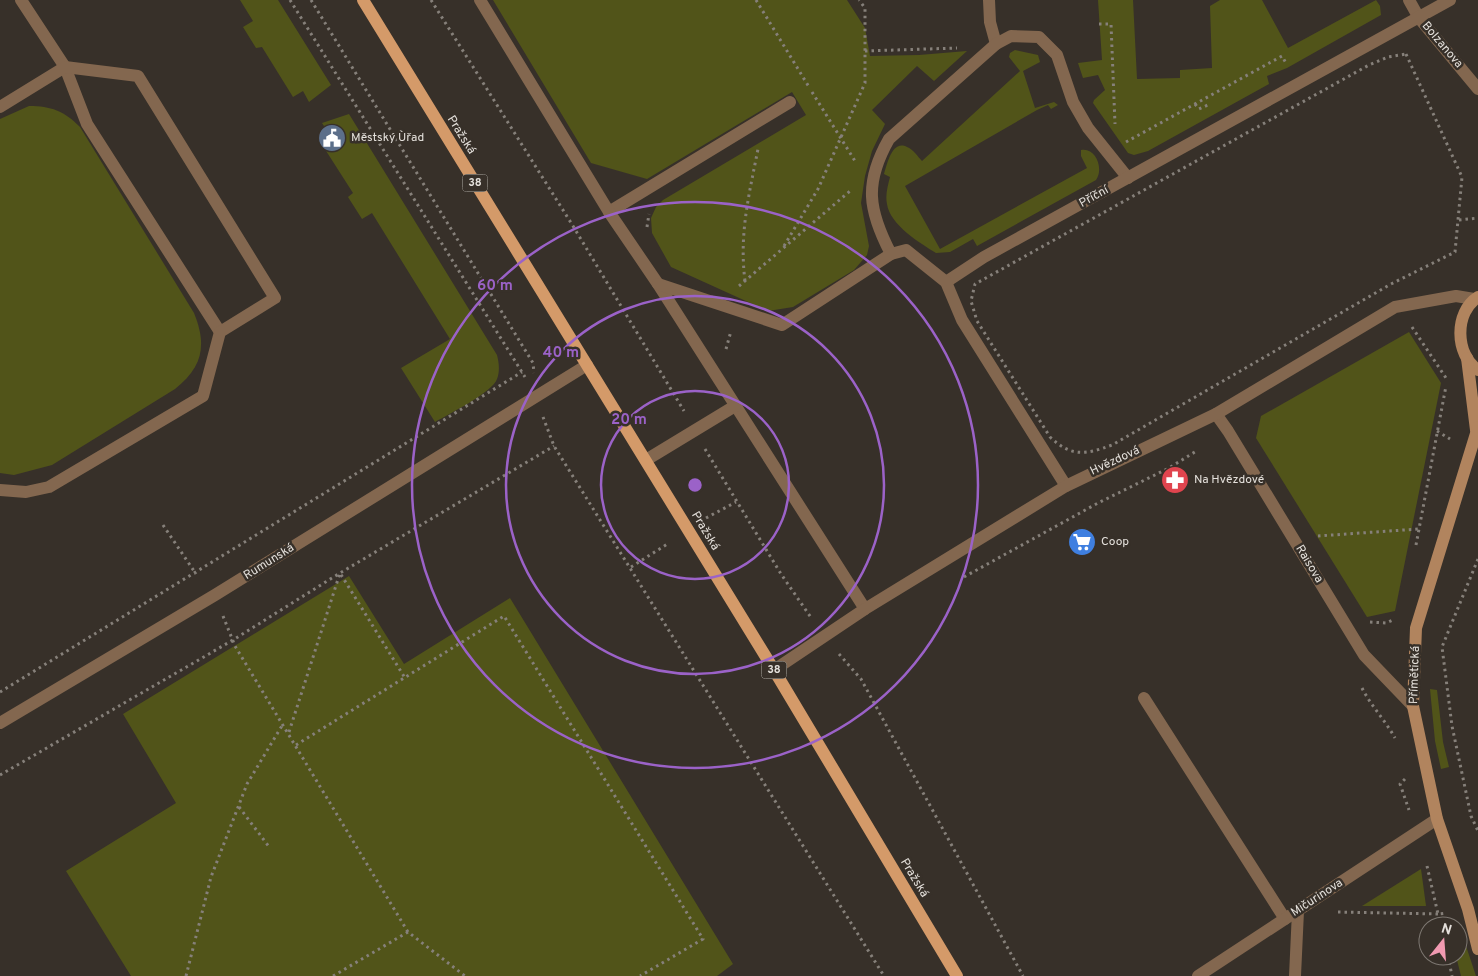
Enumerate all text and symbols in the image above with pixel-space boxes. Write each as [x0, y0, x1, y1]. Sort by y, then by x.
street label: Bolzanova [1418, 18, 1466, 72]
street label: Pražská [443, 113, 479, 157]
public building icon: Městský Ùřad [317, 123, 347, 153]
place label: Městský Ùřad [351, 130, 424, 146]
road number: 38 [462, 174, 488, 192]
street label: Příční [1076, 182, 1112, 212]
text: 60 m [477, 277, 513, 296]
text: 40 m [543, 344, 579, 363]
text: 20 m [611, 411, 647, 430]
street label: Hvězdová [1088, 443, 1142, 479]
pharmacy icon: Na Hvězdové [1160, 465, 1190, 495]
place label: Na Hvězdové [1194, 472, 1264, 488]
centre of rings [686, 476, 704, 494]
street label: Pražská [687, 509, 723, 553]
supermarket icon: Coop [1067, 527, 1097, 557]
place label: Coop [1101, 534, 1129, 550]
street label: Rumunská [241, 540, 297, 584]
street label: Raisova [1291, 542, 1327, 586]
street label: Přímětická [1406, 646, 1424, 704]
road number: 38 [762, 662, 786, 678]
street label: Pražská [896, 856, 932, 900]
street label: Mičurinova [1288, 875, 1346, 921]
north arrow [1418, 916, 1468, 966]
text: N [1439, 920, 1454, 940]

